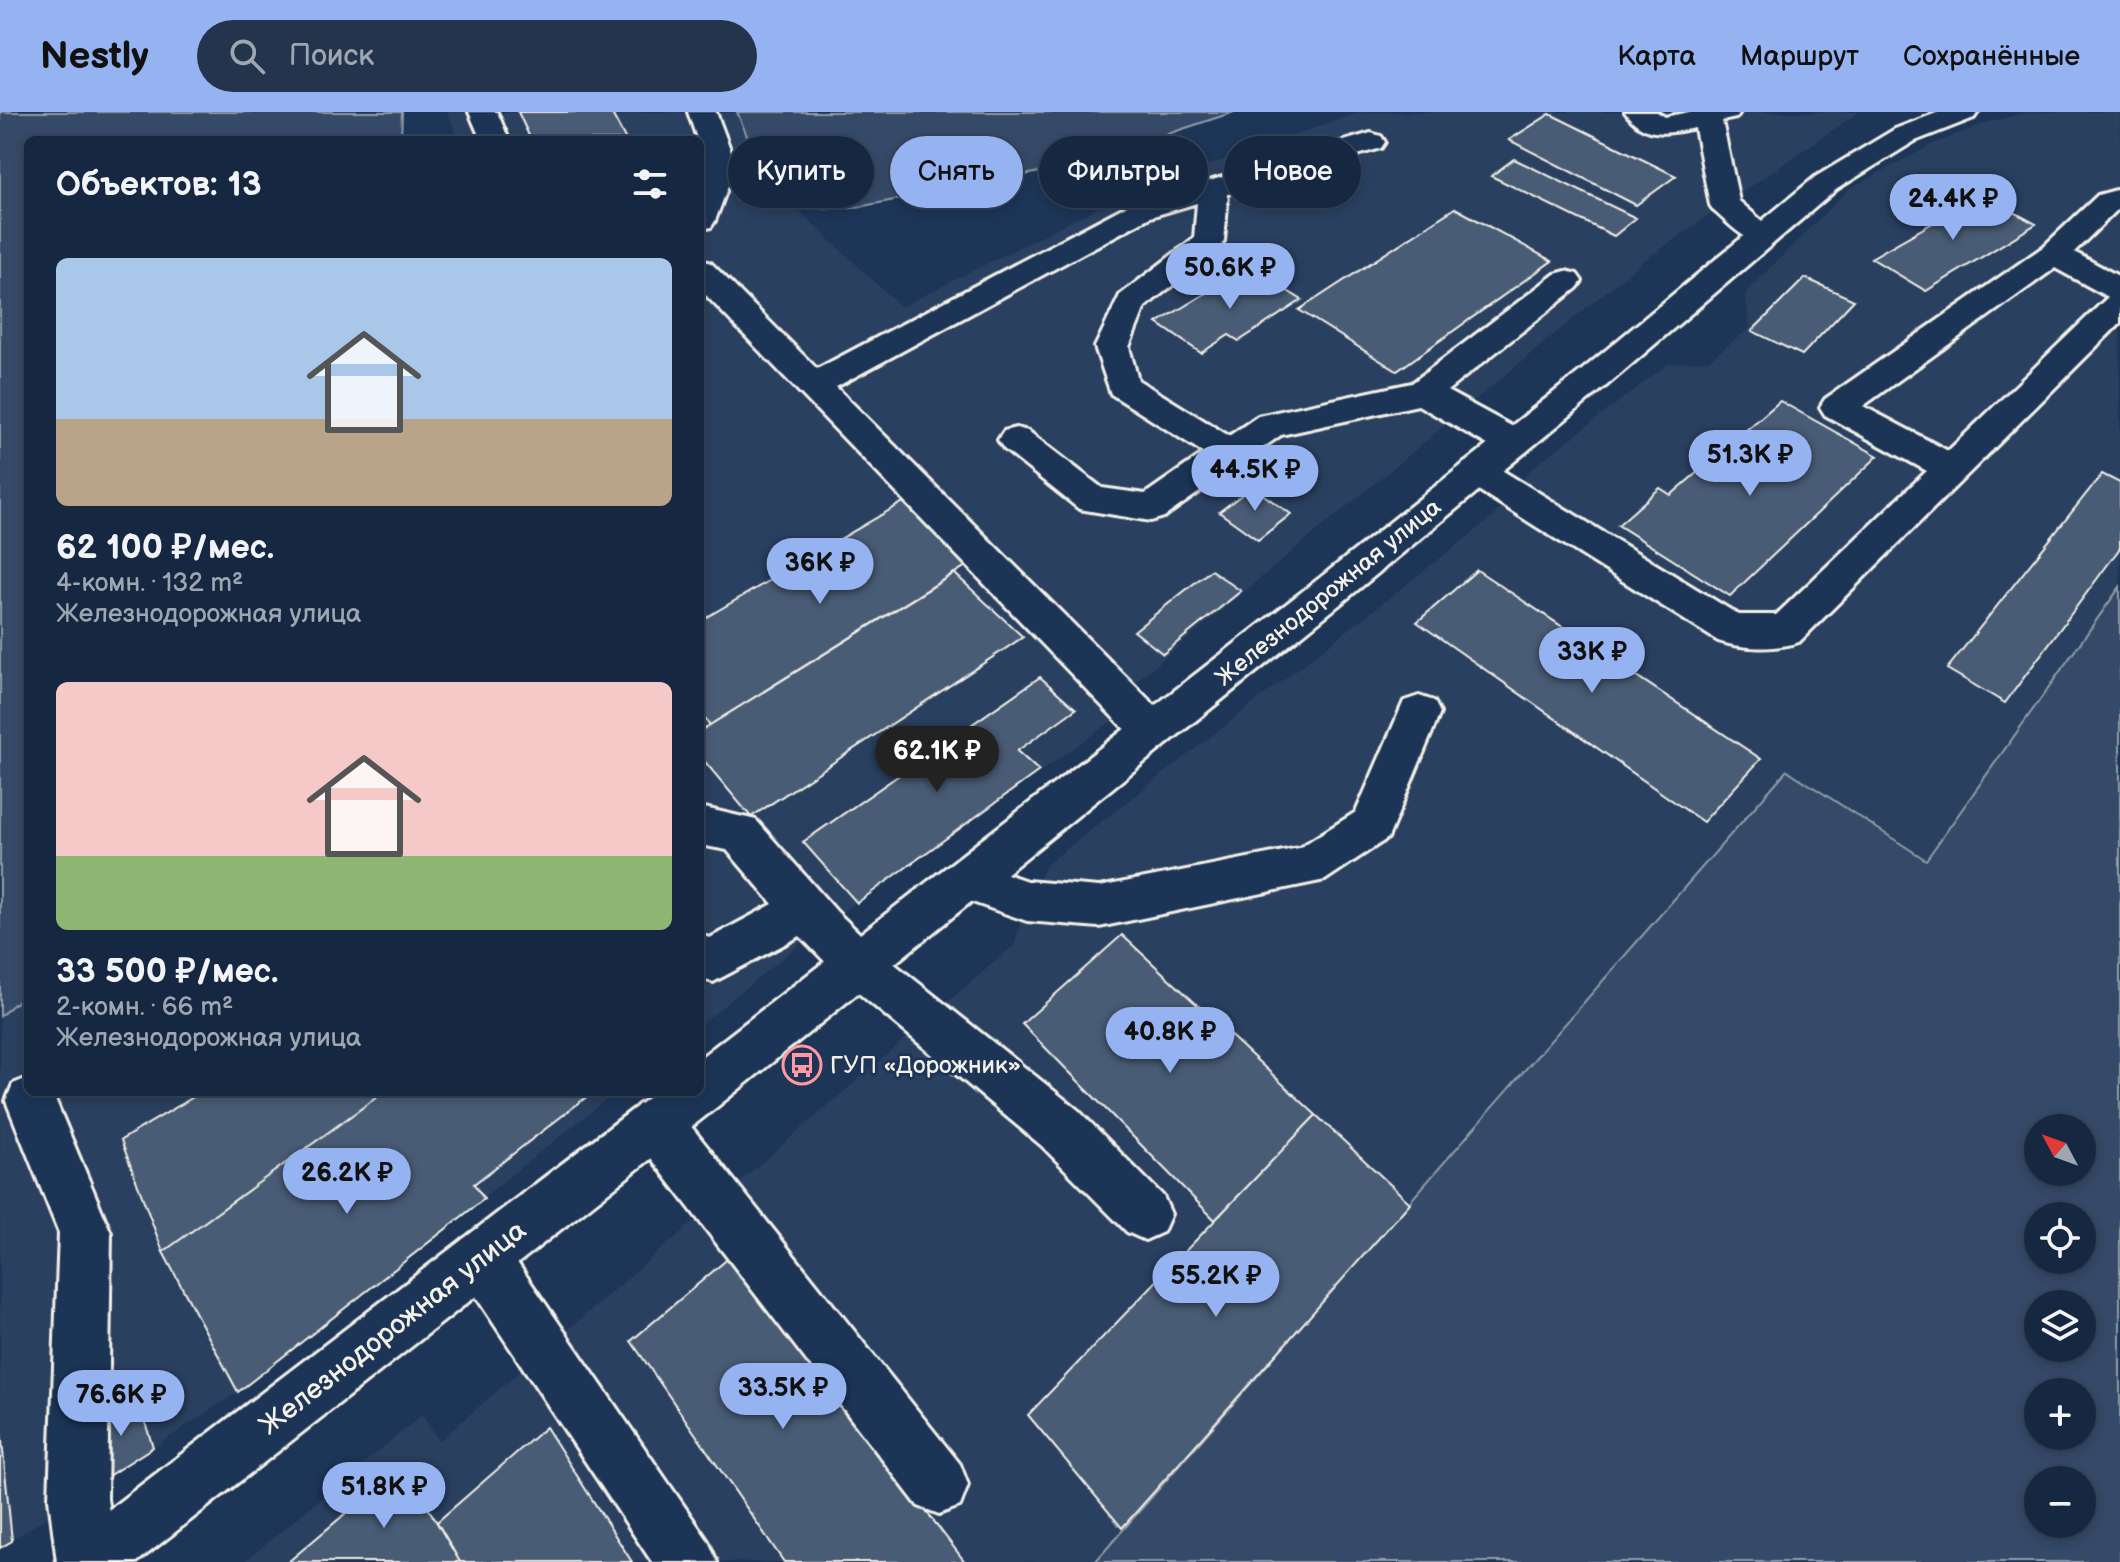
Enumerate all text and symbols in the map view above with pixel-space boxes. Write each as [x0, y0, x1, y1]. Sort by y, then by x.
search box [197, 20, 757, 92]
text: Nestly [40, 34, 149, 79]
icon: search [225, 34, 269, 78]
text: Поиск [289, 38, 374, 74]
text: Карта [1617, 40, 1696, 73]
text: Маршрут [1740, 40, 1859, 73]
text: Сохранённые [1903, 40, 2080, 73]
chip: Купить [728, 136, 874, 208]
chip: Снять [890, 136, 1023, 208]
chip: Фильтры [1039, 136, 1208, 208]
chip: Новое [1224, 136, 1361, 208]
icon: filters [628, 162, 672, 206]
text: Объектов: 13 [56, 164, 262, 205]
pin: 24.4K ₽ [1879, 174, 2027, 242]
text: 24.4K ₽ [1908, 184, 1998, 215]
pin: 50.6K ₽ [1156, 243, 1304, 311]
text: 50.6K ₽ [1184, 253, 1276, 284]
icon: home [292, 310, 436, 454]
pin: 51.3K ₽ [1676, 430, 1824, 498]
text: 51.3K ₽ [1707, 440, 1793, 471]
pin: 44.5K ₽ [1181, 445, 1329, 513]
text: 44.5K ₽ [1209, 455, 1301, 486]
street label: Железнодорожная улица [1210, 492, 1447, 692]
text: 62 100 ₽/мес. [56, 527, 274, 568]
pin: 36K ₽ [764, 538, 876, 606]
text: 36K ₽ [785, 548, 855, 579]
text: 4-комн. · 132 m² [56, 568, 243, 599]
text: Железнодорожная улица [56, 599, 361, 630]
pin: 33K ₽ [1536, 627, 1648, 695]
text: 33K ₽ [1557, 637, 1627, 668]
pin: 62.1K ₽ [863, 726, 1011, 794]
icon: home [292, 734, 436, 878]
text: 62.1K ₽ [893, 736, 981, 767]
text: 33 500 ₽/мес. [56, 951, 278, 992]
text: 2-комн. · 66 m² [56, 992, 233, 1023]
pin: 40.8K ₽ [1096, 1007, 1244, 1075]
text: 40.8K ₽ [1124, 1017, 1216, 1048]
text: Железнодорожная улица [56, 1023, 361, 1054]
bus stop icon: ГУП «Дорожник» [781, 1044, 823, 1086]
place label: ГУП «Дорожник» [830, 1051, 1021, 1080]
north arrow [2024, 1114, 2096, 1186]
map controls [2024, 1114, 2096, 1538]
pin: 26.2K ₽ [273, 1148, 421, 1216]
text: 26.2K ₽ [301, 1158, 393, 1189]
button: locate [2024, 1202, 2096, 1274]
street label: Железнодорожная улица [253, 1214, 533, 1442]
pin: 55.2K ₽ [1142, 1251, 1290, 1319]
text: 55.2K ₽ [1170, 1261, 1262, 1292]
button: layers [2024, 1290, 2096, 1362]
pin: 33.5K ₽ [709, 1363, 857, 1431]
pin: 76.6K ₽ [47, 1370, 195, 1438]
text: 33.5K ₽ [738, 1373, 828, 1404]
button: + [2024, 1378, 2096, 1450]
text: 76.6K ₽ [75, 1380, 167, 1411]
pin: 51.8K ₽ [310, 1462, 458, 1530]
button: − [2024, 1466, 2096, 1538]
text: 51.8K ₽ [340, 1472, 428, 1503]

